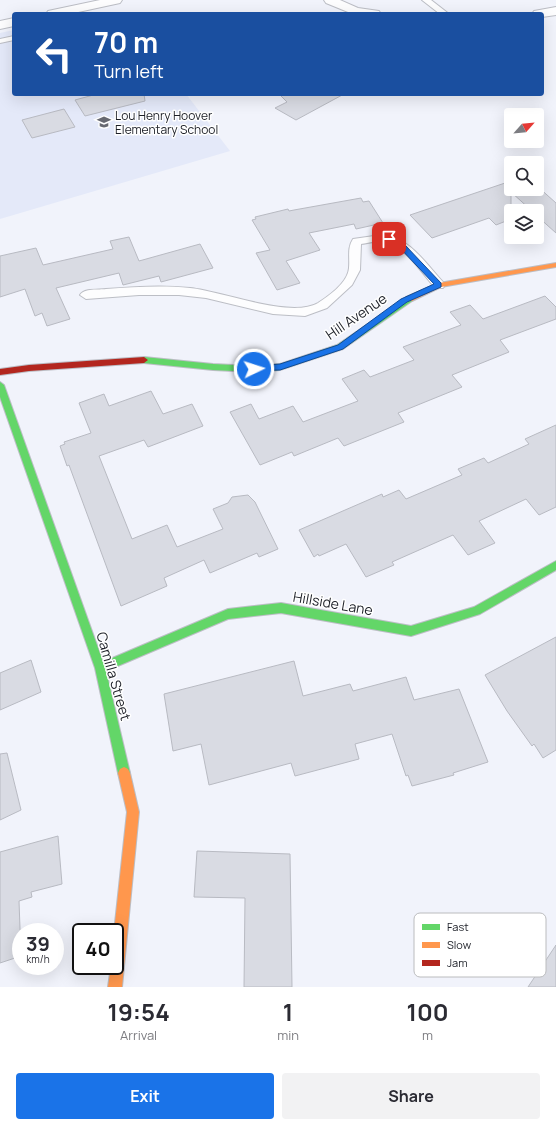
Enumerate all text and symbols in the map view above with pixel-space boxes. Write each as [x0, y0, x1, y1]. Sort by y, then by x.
text: 70 m [94, 23, 158, 61]
icon: left [28, 28, 80, 80]
text: Turn left [94, 59, 164, 83]
place label: Lou Henry Hoover Elementary School [115, 107, 218, 138]
north arrow [504, 108, 544, 148]
map controls [504, 108, 544, 244]
school or university icon: Lou Henry Hoover Elementary School [96, 114, 112, 130]
button: search [504, 156, 544, 196]
button: layers [504, 204, 544, 244]
pin [372, 222, 406, 256]
icon: arrive [378, 228, 400, 250]
street label: Hill Avenue [322, 289, 390, 343]
position arrow [233, 348, 275, 390]
street label: Hillside Lane [292, 587, 374, 619]
street label: Camilla Street [92, 630, 136, 723]
legend [414, 913, 546, 977]
text: Fast [447, 919, 469, 934]
speed limit sign: 40 [72, 923, 124, 975]
text: 39 [26, 930, 50, 957]
text: Slow [447, 937, 472, 952]
text: km/h [26, 952, 50, 966]
text: Jam [447, 955, 468, 970]
text: 19:54 [107, 995, 170, 1028]
text: 1 [283, 995, 293, 1028]
text: 100 [406, 995, 449, 1028]
text: Arrival [120, 1026, 157, 1044]
text: min [277, 1026, 299, 1044]
text: m [422, 1026, 433, 1044]
button: Exit [16, 1073, 274, 1119]
button: Share [282, 1073, 540, 1119]

